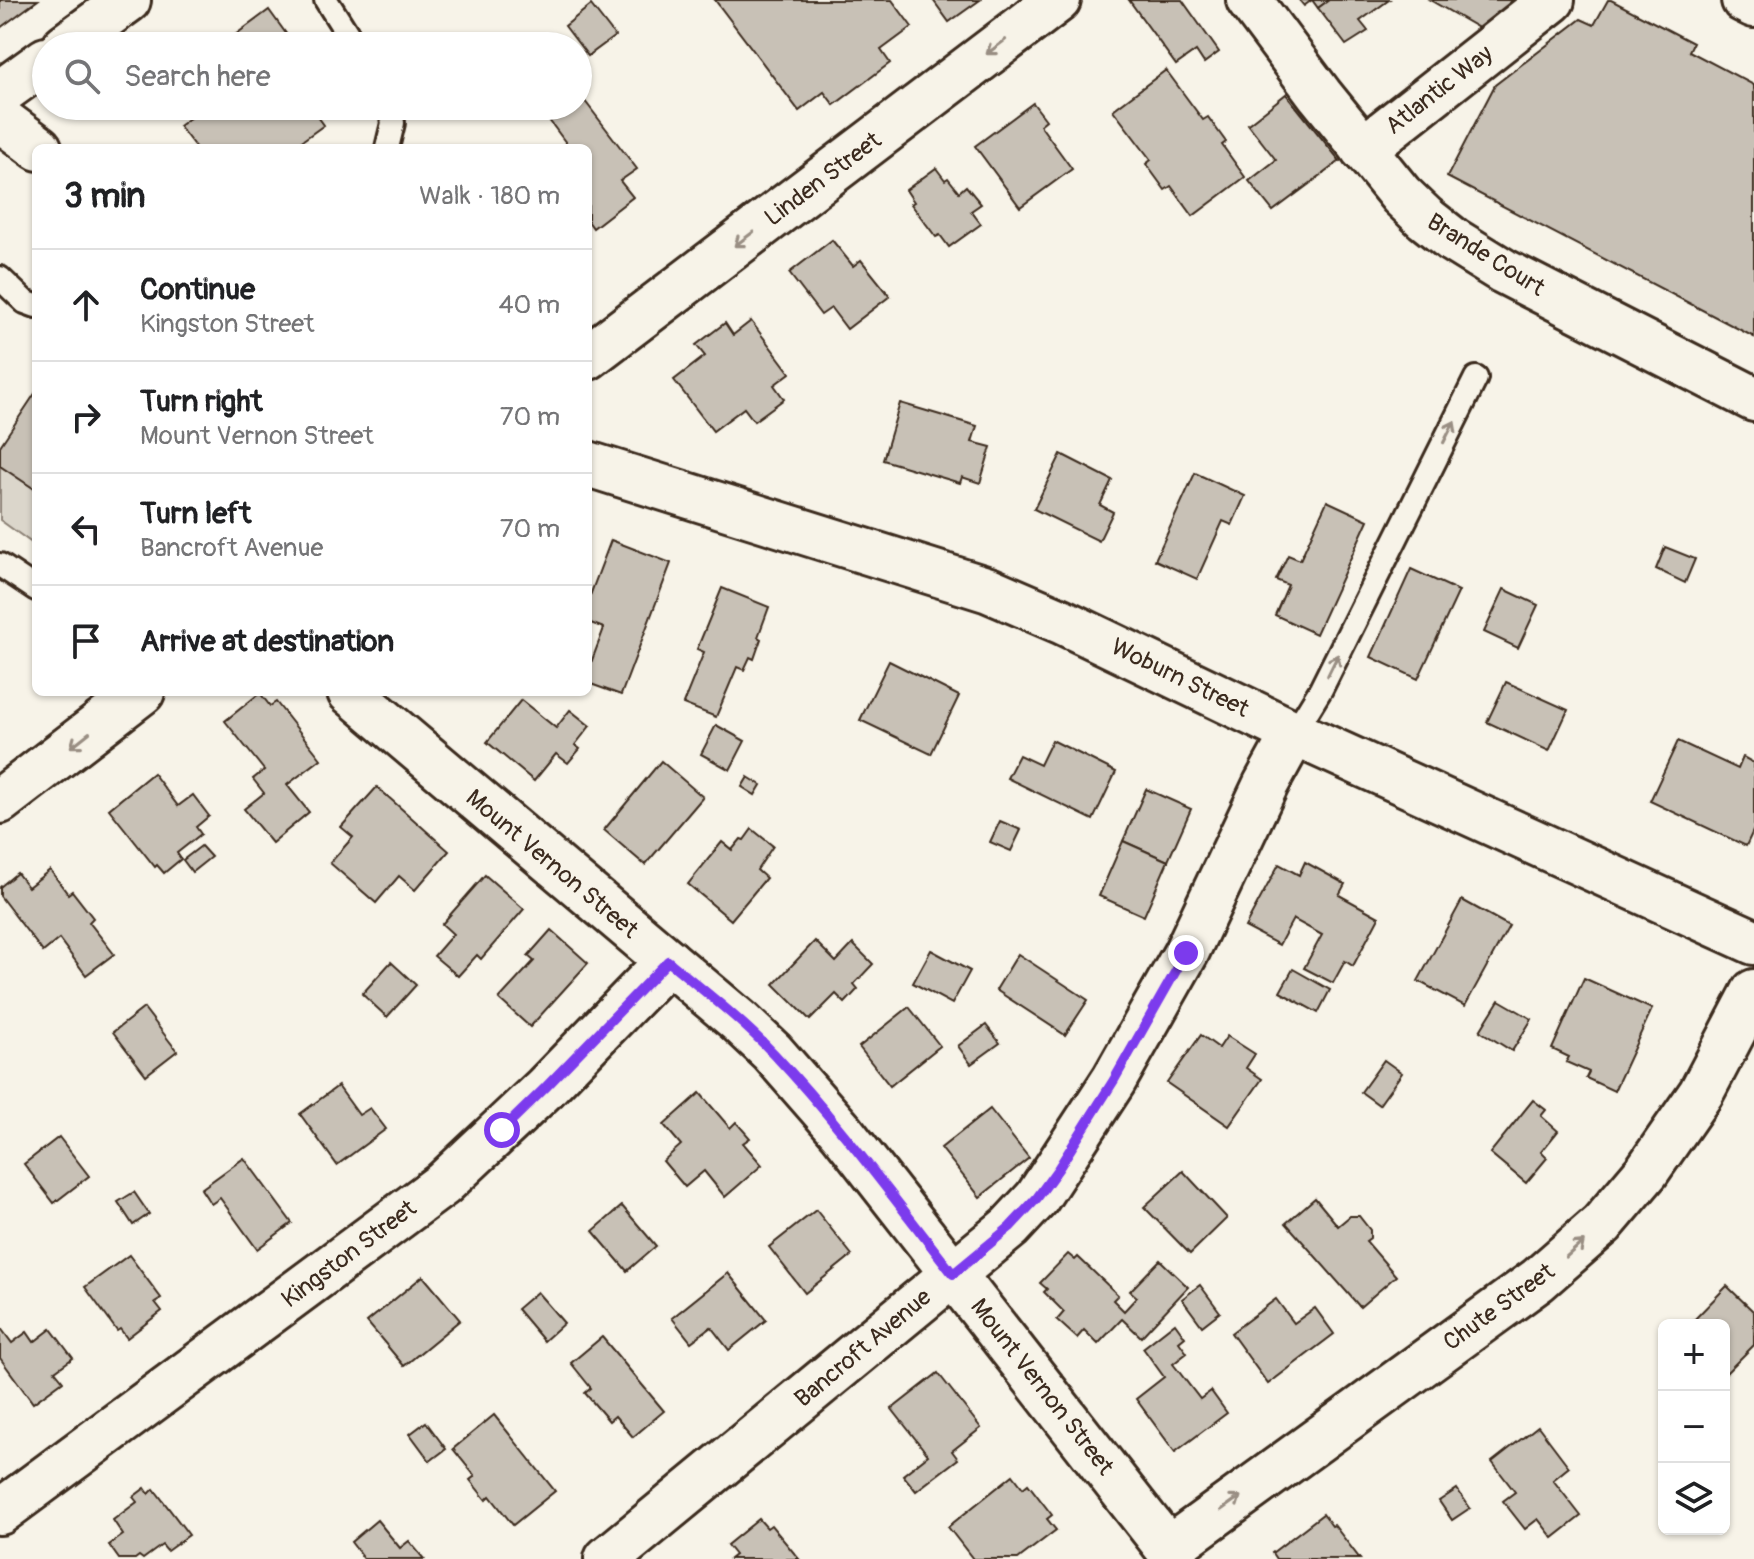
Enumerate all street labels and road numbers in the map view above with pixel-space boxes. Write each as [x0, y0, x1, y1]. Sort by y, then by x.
street label: Atlantic Way [1380, 39, 1498, 141]
street label: Linden Street [759, 126, 887, 232]
street label: Brande Court [1422, 207, 1550, 303]
street label: Woburn Street [1106, 632, 1254, 724]
street label: Mount Vernon Street [460, 784, 644, 945]
street label: Kingston Street [276, 1194, 422, 1314]
street label: Chute Street [1438, 1257, 1560, 1357]
street label: Bancroft Avenue [789, 1282, 937, 1413]
street label: Mount Vernon Street [964, 1293, 1120, 1481]

